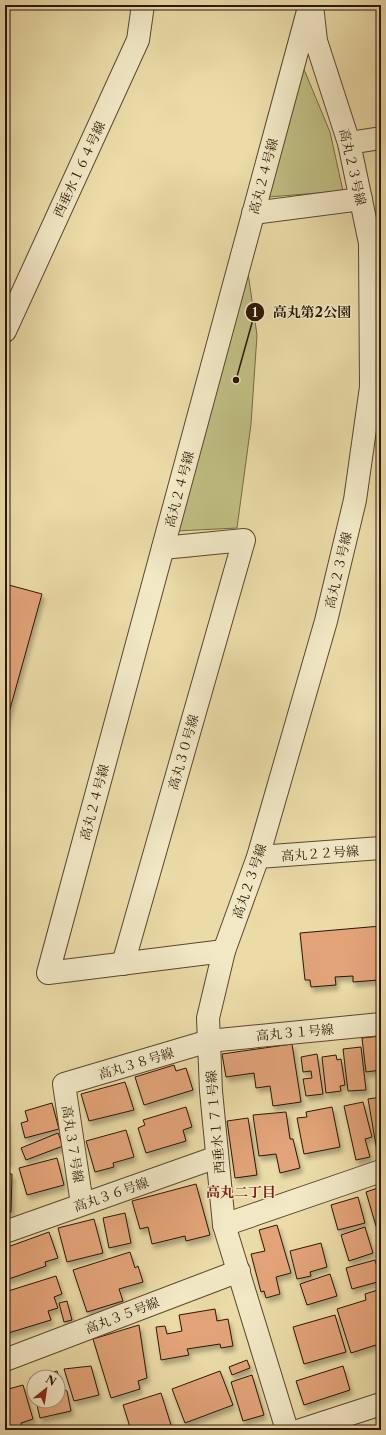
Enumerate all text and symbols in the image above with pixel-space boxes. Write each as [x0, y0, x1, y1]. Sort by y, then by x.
street label: 西垂水１６４号線 [50, 118, 108, 220]
street label: 高丸２３号線 [336, 127, 370, 207]
street label: 高丸２４号線 [245, 136, 281, 216]
callout: 高丸第2公園 [245, 299, 359, 325]
text: 高丸第2公園 [273, 303, 351, 321]
text: 1 [252, 305, 258, 320]
street label: 高丸２４号線 [161, 449, 197, 529]
street label: 高丸２３号線 [321, 530, 355, 610]
street label: 高丸３０号線 [165, 712, 201, 792]
street label: 高丸２４号線 [76, 762, 112, 842]
street label: 高丸２３号線 [229, 842, 269, 920]
street label: 高丸２２号線 [281, 842, 359, 864]
street label: 高丸３１号線 [255, 1021, 335, 1043]
street label: 高丸３８号線 [96, 1044, 176, 1082]
street label: 西垂水１７１号線 [202, 1069, 228, 1175]
street label: 高丸３７号線 [59, 1104, 87, 1184]
street label: 高丸３６号線 [72, 1174, 150, 1214]
district label: 高丸二丁目 [206, 1183, 276, 1201]
street label: 高丸３５号線 [83, 1294, 161, 1336]
north arrow [26, 1369, 66, 1409]
text: N [43, 1372, 59, 1389]

